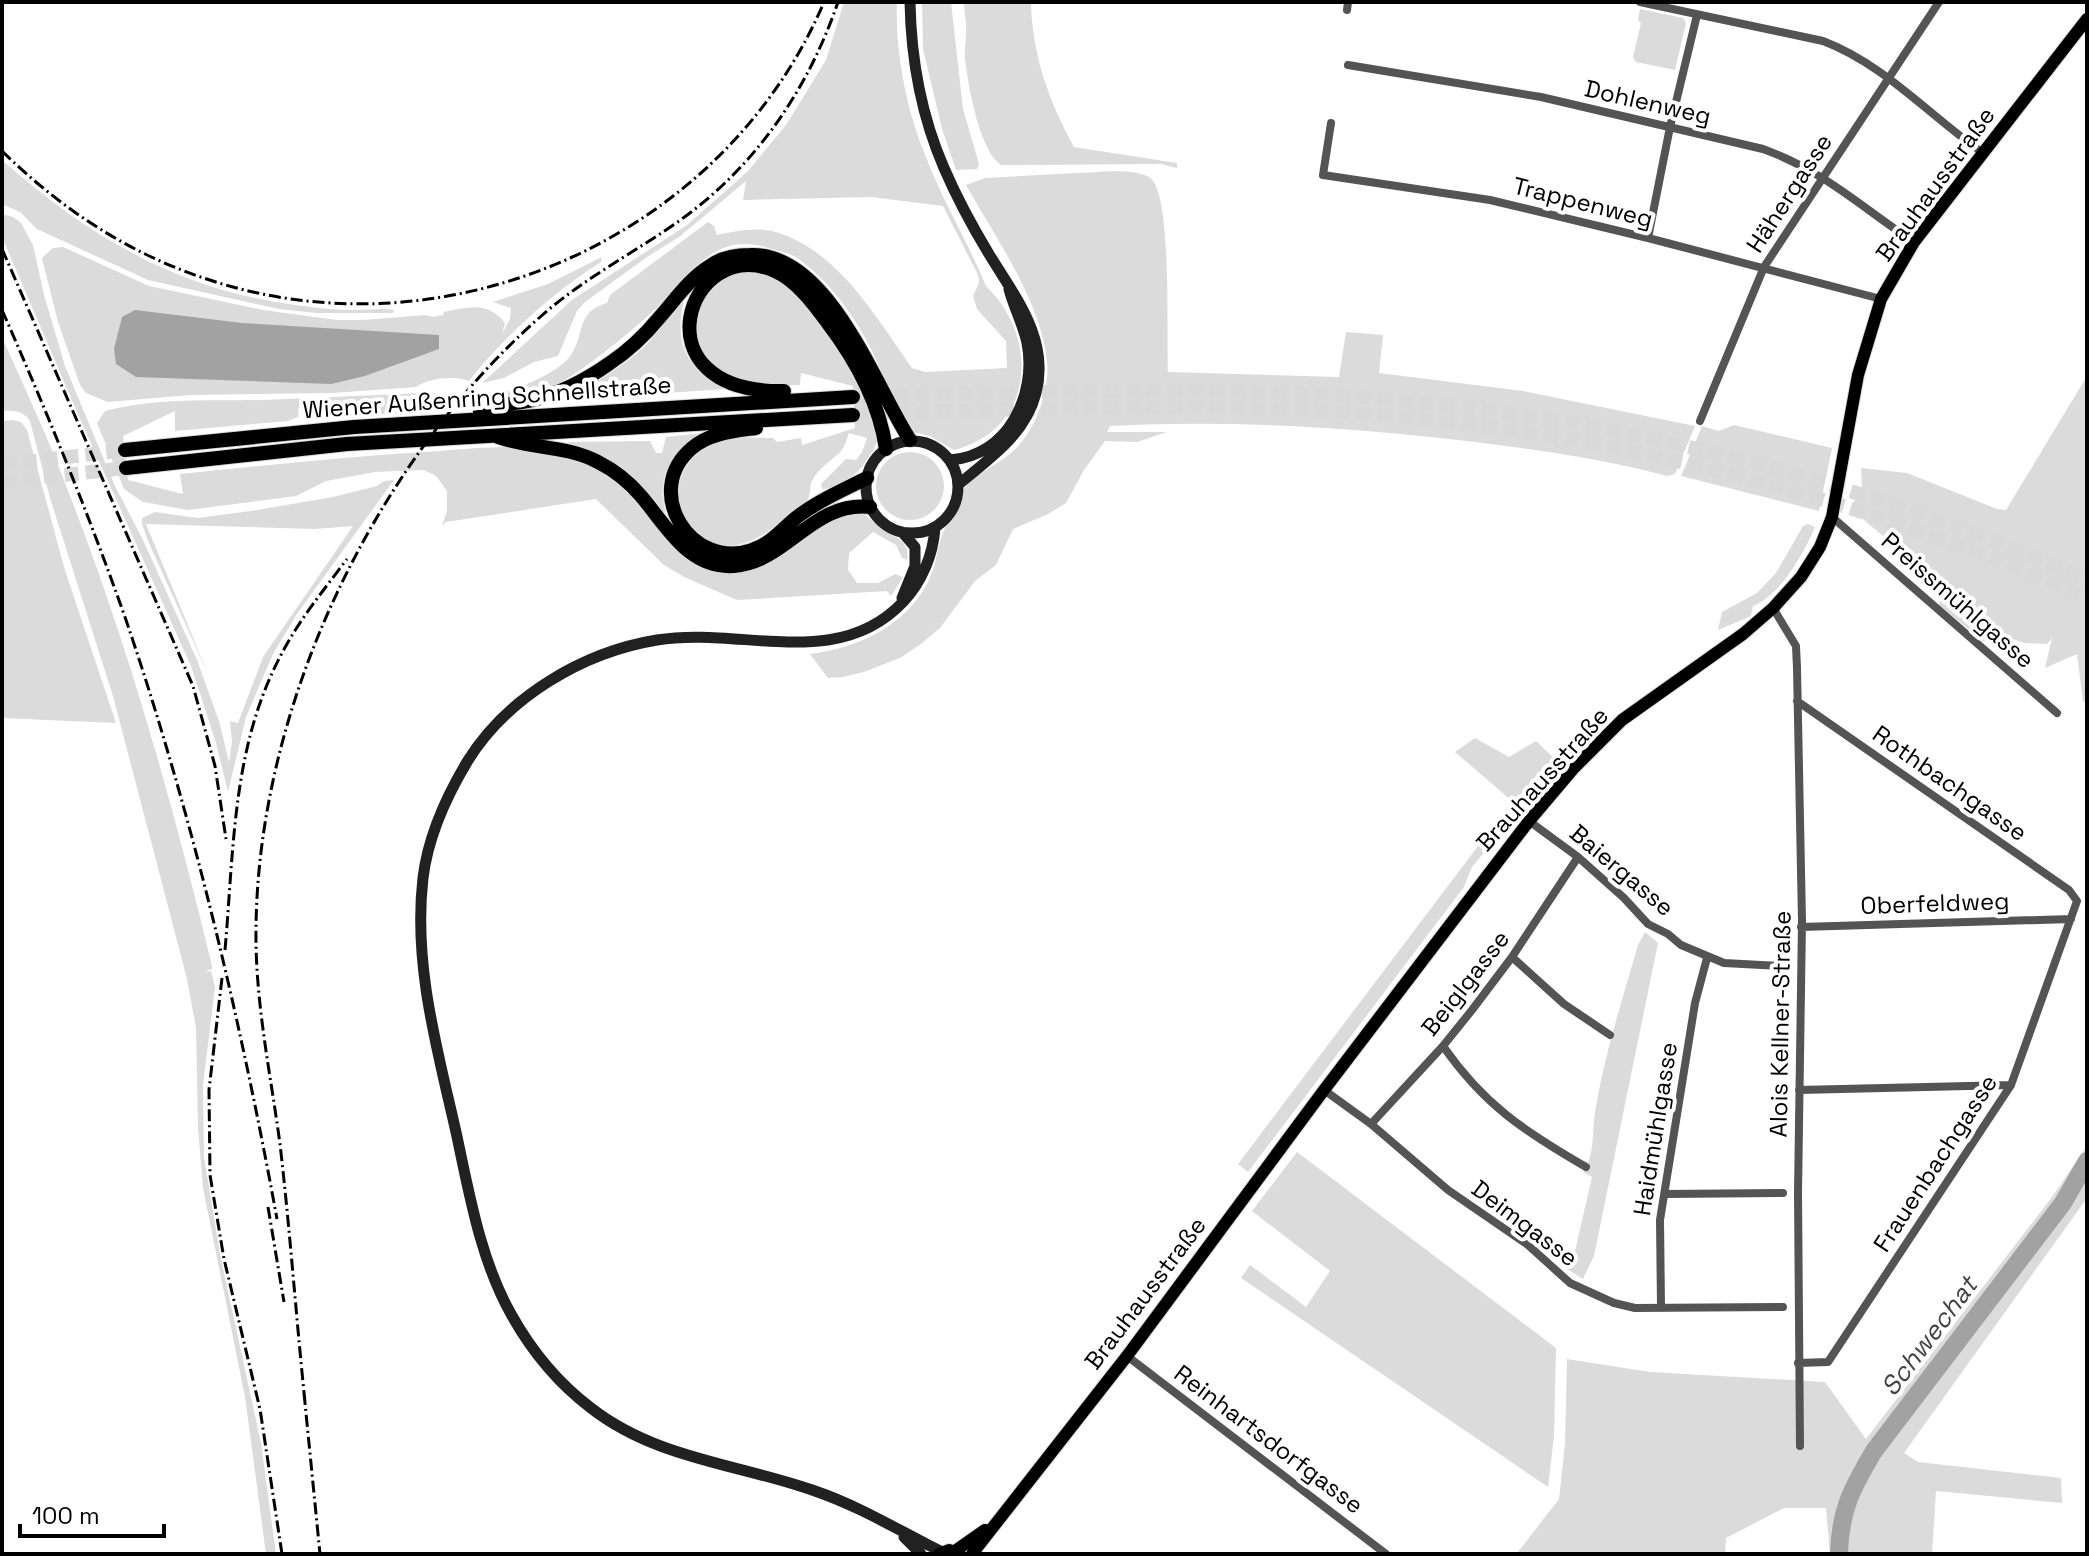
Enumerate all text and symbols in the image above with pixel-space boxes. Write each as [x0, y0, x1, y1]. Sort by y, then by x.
street label: Dohlenweg [1582, 72, 1714, 132]
street label: Brauhausstraße [1869, 101, 2001, 267]
street label: Hähergasse [1739, 128, 1839, 258]
street label: Trappenweg [1510, 170, 1656, 234]
street label: Wiener Außenring Schnellstraße [302, 369, 672, 425]
street label: Preissmühlgasse [1875, 525, 2041, 675]
street label: Brauhausstraße [1469, 700, 1615, 858]
street label: Rothbachgasse [1867, 718, 2033, 848]
street label: Baiergasse [1563, 817, 1681, 923]
street label: Oberfeldweg [1860, 885, 2010, 921]
street label: Alois Kellner-Straße [1763, 910, 1797, 1138]
street label: Beiglgasse [1414, 924, 1516, 1042]
street label: Haidmühlgasse [1626, 1040, 1684, 1218]
street label: Frauenbachgasse [1866, 1068, 2004, 1258]
street label: Deimgasse [1466, 1173, 1584, 1273]
street label: Brauhausstraße [1077, 1210, 1213, 1376]
water label: Schwechat [1873, 1268, 1986, 1402]
street label: Reinhartsdorfgasse [1168, 1358, 1370, 1520]
scale bar [20, 1488, 164, 1538]
text: 100 m [32, 1500, 100, 1531]

